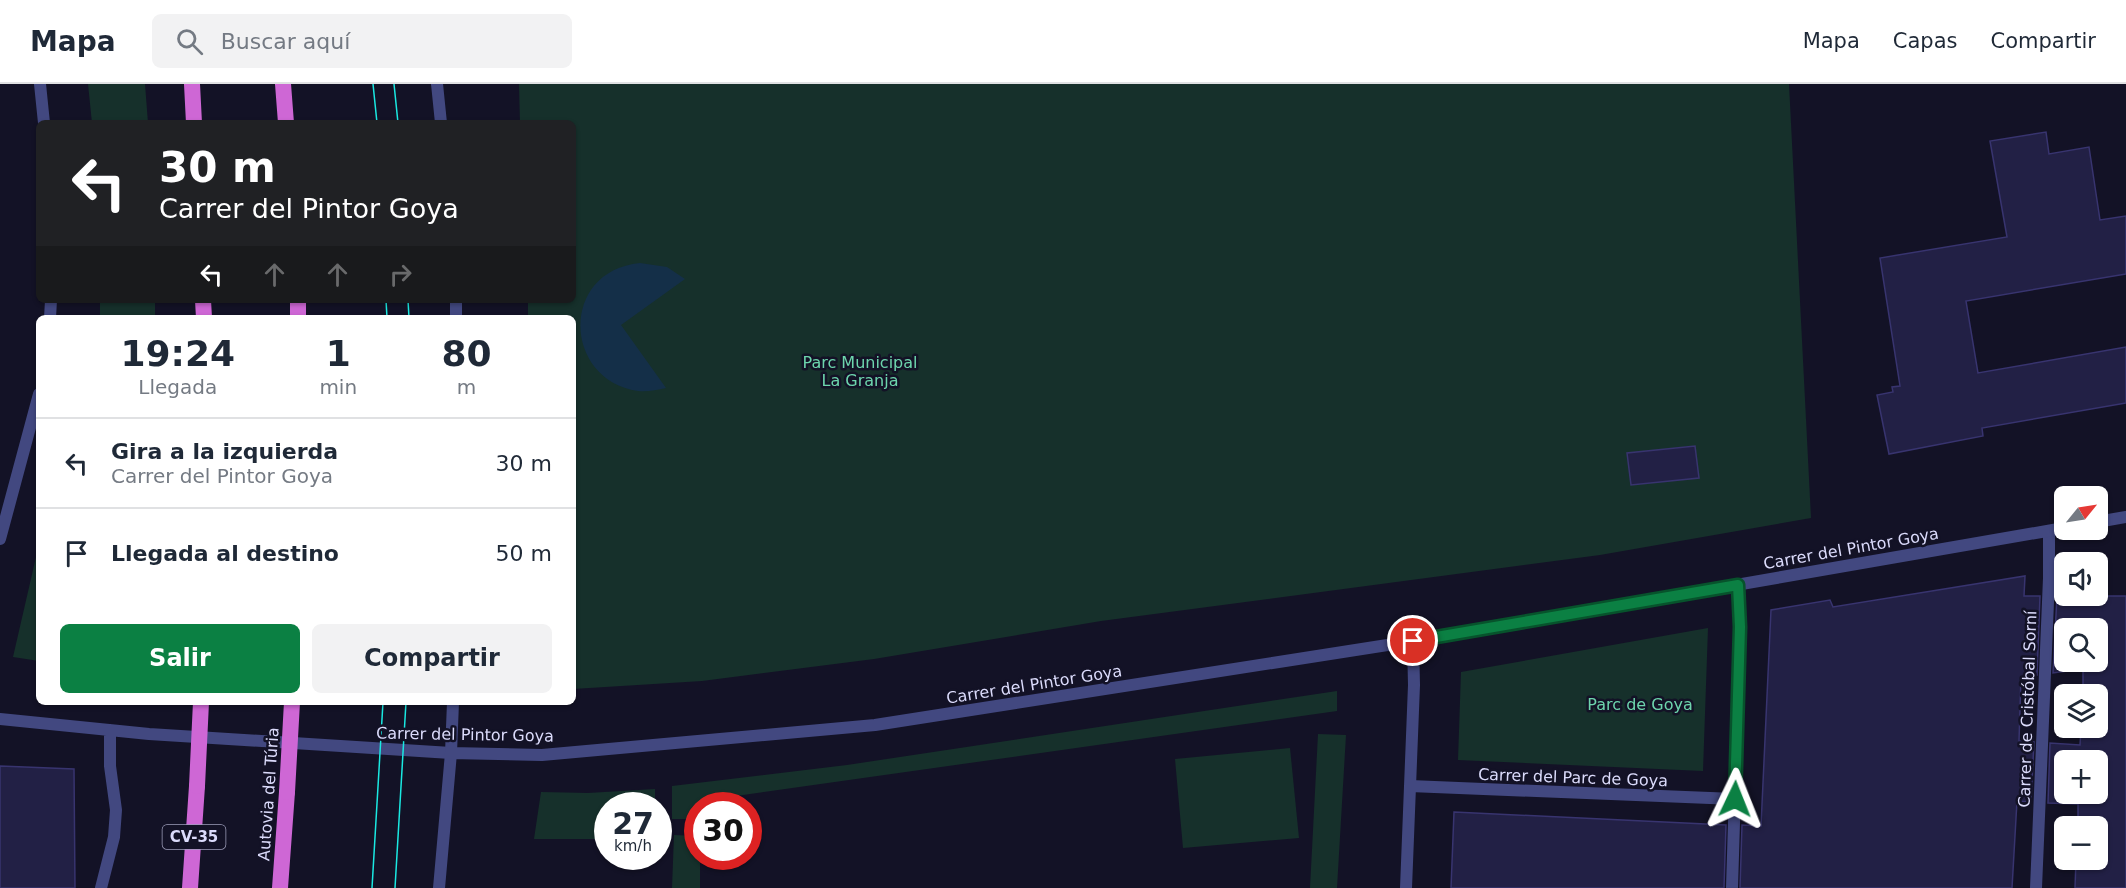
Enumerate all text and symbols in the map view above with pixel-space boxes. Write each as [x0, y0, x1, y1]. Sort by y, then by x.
search box [152, 14, 572, 68]
text: Mapa [30, 25, 116, 58]
icon: search [173, 25, 206, 58]
text: Buscar aquí [221, 29, 350, 54]
text: Mapa [1803, 29, 1860, 53]
text: Capas [1893, 29, 1957, 53]
text: Compartir [1990, 29, 2096, 53]
text: 30 m [159, 143, 276, 192]
icon: left [60, 144, 138, 222]
text: Carrer del Pintor Goya [159, 193, 459, 224]
icon: left [195, 258, 228, 291]
icon: ahead [258, 258, 291, 291]
icon: ahead [321, 258, 354, 291]
icon: right [384, 258, 417, 291]
text: 19:24 [120, 333, 235, 374]
text: 1 [326, 333, 351, 374]
text: 80 [441, 333, 492, 374]
park label: Parc Municipal La Granja [802, 353, 918, 390]
text: Llegada [138, 375, 217, 399]
text: min [319, 375, 357, 399]
text: m [457, 375, 476, 399]
text: Gira a la izquierda [111, 439, 338, 464]
icon: left [60, 447, 93, 480]
text: 30 m [496, 451, 552, 476]
text: Carrer del Pintor Goya [111, 464, 333, 488]
north arrow [2054, 486, 2108, 540]
map controls [2054, 486, 2108, 870]
street label: Carrer del Pintor Goya [1762, 524, 1940, 573]
icon: arrive [60, 537, 93, 570]
text: Llegada al destino [111, 541, 339, 566]
text: 50 m [496, 541, 552, 566]
button: sound [2054, 552, 2108, 606]
street label: Carrer de Cristóbal Sorní [2015, 610, 2040, 808]
pin [1387, 615, 1438, 666]
button: search [2054, 618, 2108, 672]
button: Salir [60, 624, 300, 693]
button: Compartir [312, 624, 552, 693]
icon: arrive [1396, 624, 1429, 657]
street label: Carrer del Pintor Goya [945, 661, 1123, 708]
button: layers [2054, 684, 2108, 738]
park label: Parc de Goya [1587, 695, 1693, 714]
street label: Carrer del Pintor Goya [376, 723, 554, 746]
street label: Autovia del Túria [254, 727, 283, 861]
button: + [2054, 750, 2108, 804]
street label: Carrer del Parc de Goya [1478, 765, 1668, 790]
position arrow [1703, 767, 1767, 831]
speed limit sign: 30 [684, 792, 762, 870]
text: 27 [612, 806, 654, 841]
button: − [2054, 816, 2108, 870]
road number: CV-35 [162, 825, 226, 849]
text: km/h [614, 837, 652, 855]

